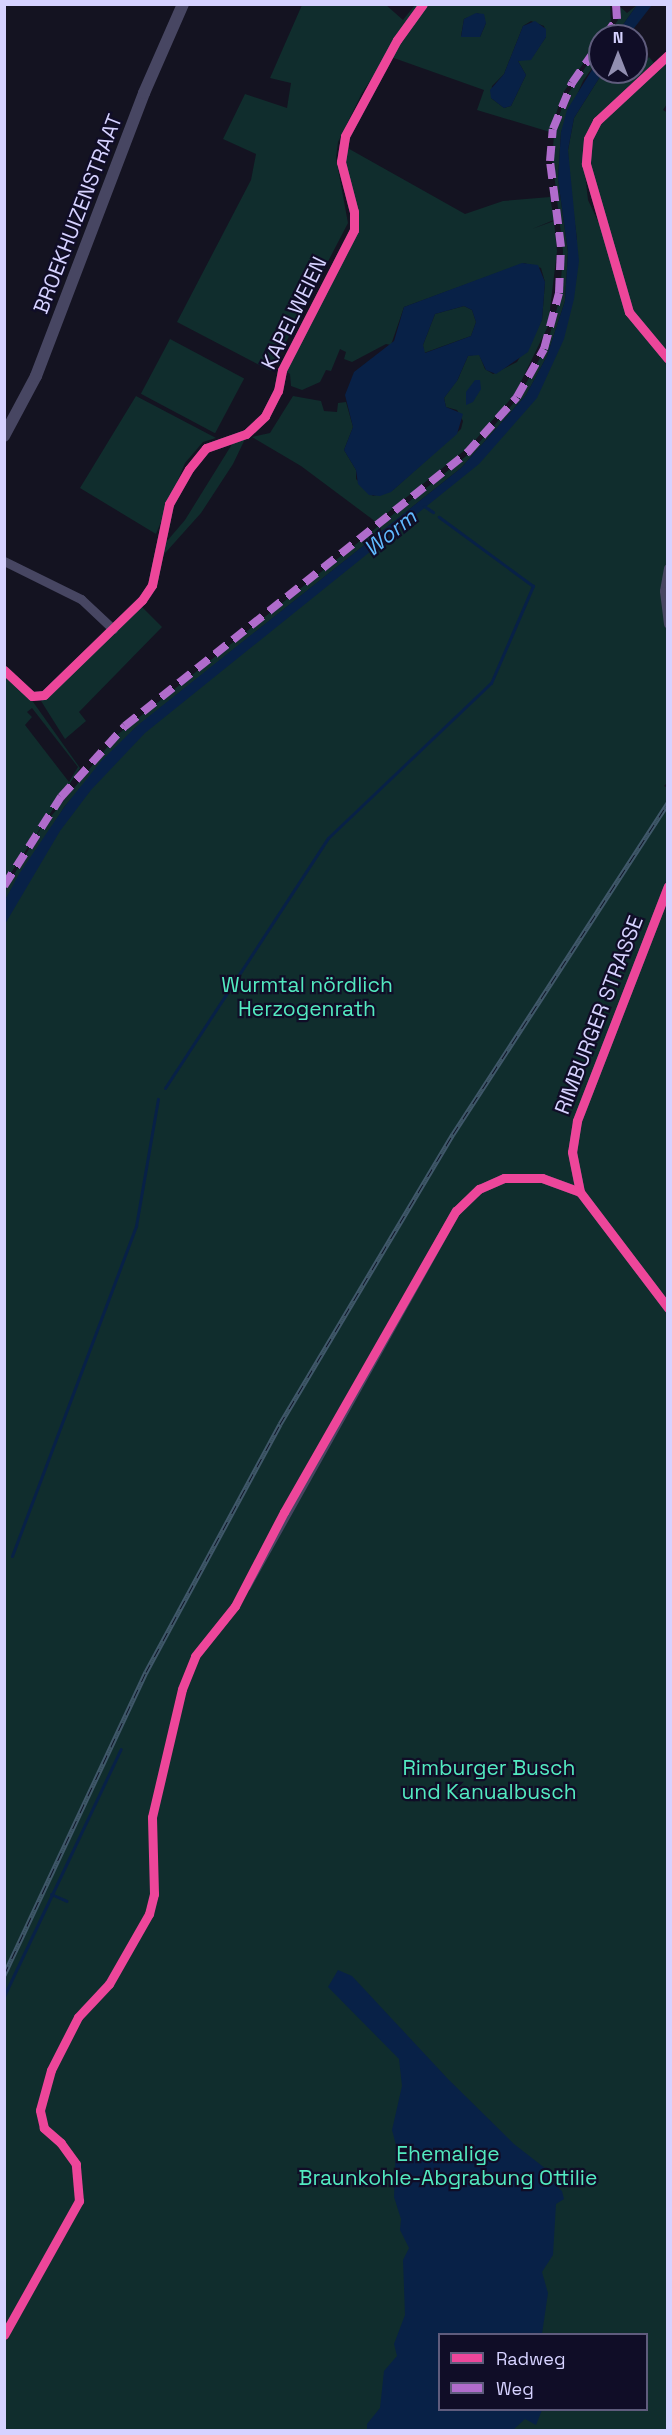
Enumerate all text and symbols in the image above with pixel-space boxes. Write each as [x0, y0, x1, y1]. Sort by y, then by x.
north arrow [588, 24, 648, 84]
text: N [613, 27, 623, 48]
street label: BROEKHUIZENSTRAAT [28, 111, 128, 317]
street label: KAPELWEIEN [256, 253, 332, 373]
water label: Worm [358, 504, 422, 562]
street label: RIMBURGER STRASSE [550, 912, 648, 1118]
park label: Wurmtal nördlich Herzogenrath [221, 972, 393, 1022]
park label: Rimburger Busch und Kanualbusch [401, 1755, 577, 1805]
park label: Ehemalige Braunkohle-Abgrabung Ottilie [299, 2141, 597, 2191]
legend [438, 2333, 648, 2411]
text: Radweg [496, 2347, 566, 2370]
text: Weg [496, 2377, 534, 2400]

